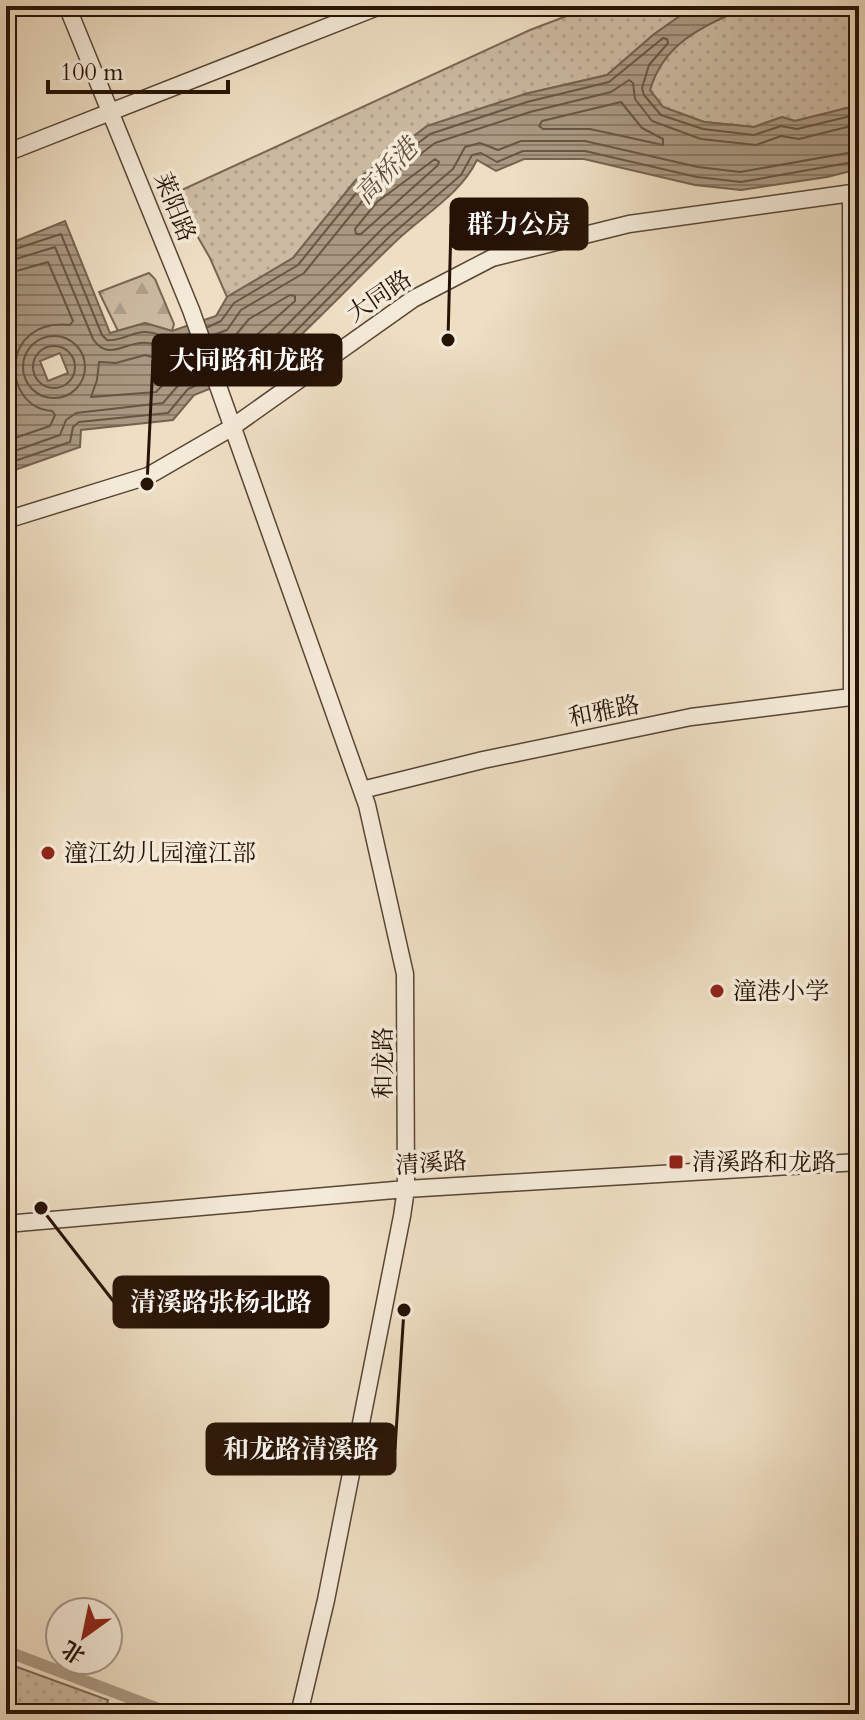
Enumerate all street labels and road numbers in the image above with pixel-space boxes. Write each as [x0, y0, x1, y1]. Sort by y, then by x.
street label: 莱阳路 [146, 168, 203, 247]
street label: 大同路 [340, 263, 418, 330]
street label: 和雅路 [566, 688, 643, 735]
street label: 和龙路 [367, 1027, 400, 1099]
street label: 清溪路 [394, 1145, 468, 1182]

